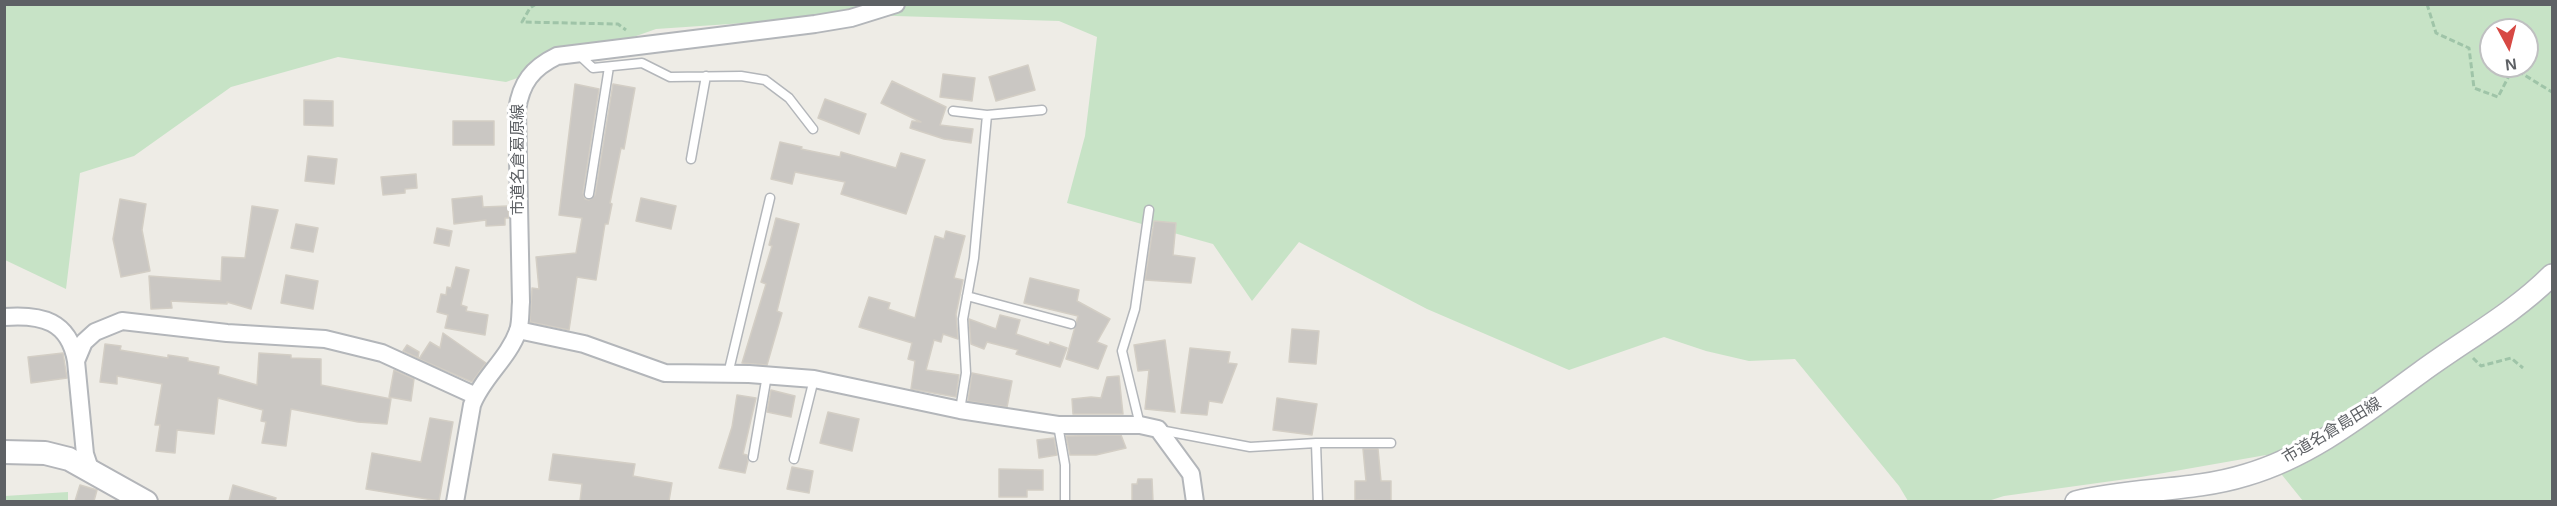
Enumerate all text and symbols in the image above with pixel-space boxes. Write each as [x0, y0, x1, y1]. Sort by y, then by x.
north arrow [2479, 18, 2539, 78]
text: N [2504, 55, 2518, 74]
street label: 市道名倉葛原線 [509, 104, 529, 216]
street label: 市道名倉島田線 [2279, 394, 2385, 468]

